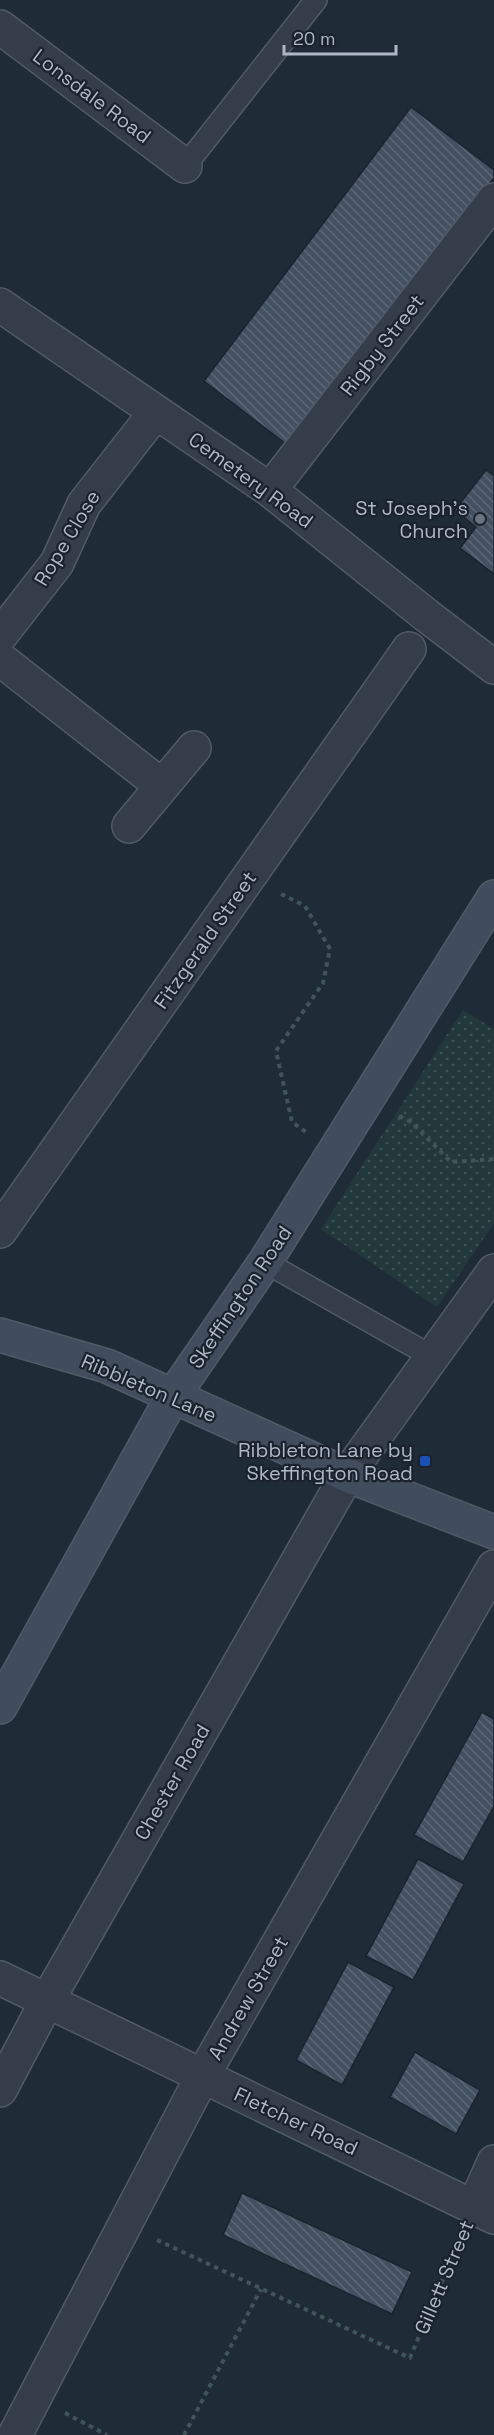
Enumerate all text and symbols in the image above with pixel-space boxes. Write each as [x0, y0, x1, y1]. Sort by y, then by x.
scale bar [284, 18, 396, 56]
text: 20 m [293, 27, 336, 50]
street label: Lonsdale Road [28, 43, 156, 149]
street label: Rigby Street [334, 289, 430, 401]
street label: Cemetery Road [183, 426, 319, 534]
street label: Rope Close [28, 485, 106, 591]
place label: St Joseph's Church [355, 495, 468, 544]
marker: St Joseph's Church [473, 512, 487, 526]
street label: Fitzgerald Street [148, 866, 262, 1014]
street label: Skeffington Road [183, 1221, 297, 1373]
street label: Ribbleton Lane [77, 1348, 221, 1428]
place label: Ribbleton Lane by Skeffington Road [238, 1437, 413, 1486]
marker: Ribbleton Lane by Skeffington Road [418, 1454, 432, 1468]
street label: Chester Road [128, 1719, 216, 1845]
street label: Andrew Street [202, 1931, 294, 2065]
street label: Fletcher Road [230, 2081, 362, 2161]
street label: Gillett Street [408, 2216, 480, 2338]

